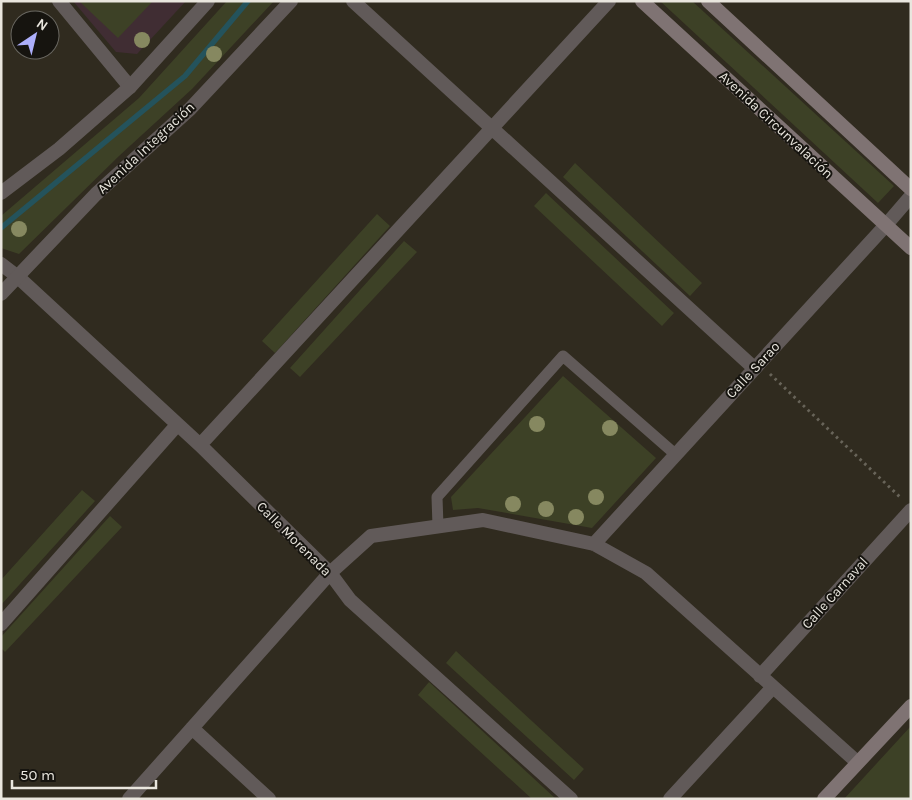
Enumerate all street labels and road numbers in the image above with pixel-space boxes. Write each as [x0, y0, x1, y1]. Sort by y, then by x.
street label: Avenida Circunvalación [715, 68, 837, 182]
street label: Avenida Integración [94, 99, 198, 197]
street label: Calle Sarao [722, 338, 784, 402]
street label: Calle Morenada [253, 498, 335, 580]
street label: Calle Carnaval [798, 554, 872, 632]

